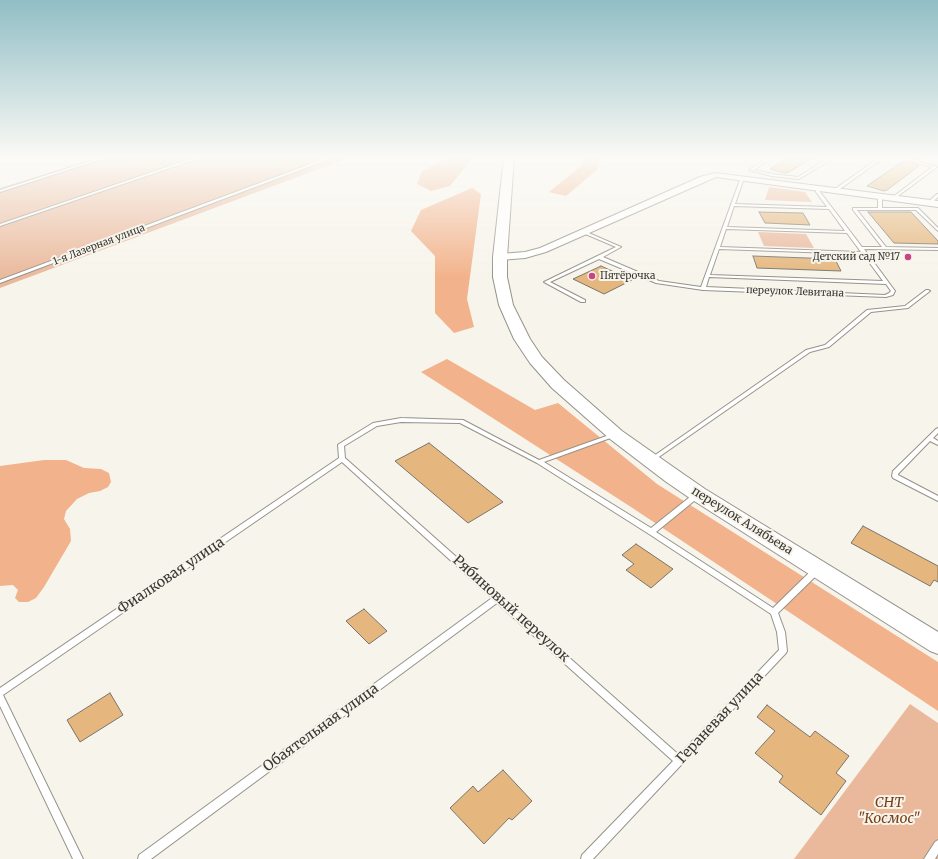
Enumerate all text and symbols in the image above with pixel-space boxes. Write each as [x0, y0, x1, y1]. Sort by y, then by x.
street label: 1-я Лазерная улица [51, 222, 147, 268]
place label: Детский сад №17 [813, 251, 900, 263]
marker: Детский сад №17 [903, 252, 913, 262]
place label: Пятёрочка [600, 270, 655, 282]
marker: Пятёрочка [587, 271, 597, 281]
street label: переулок Левитана [746, 284, 844, 300]
street label: переулок Алябьева [689, 484, 795, 558]
street label: Фиалковая улица [114, 534, 228, 618]
street label: Рябиновый переулок [449, 552, 573, 666]
street label: Гераневая улица [673, 669, 767, 767]
street label: Обаятельная улица [260, 680, 382, 776]
park label: СНТ "Космос" [858, 795, 920, 828]

